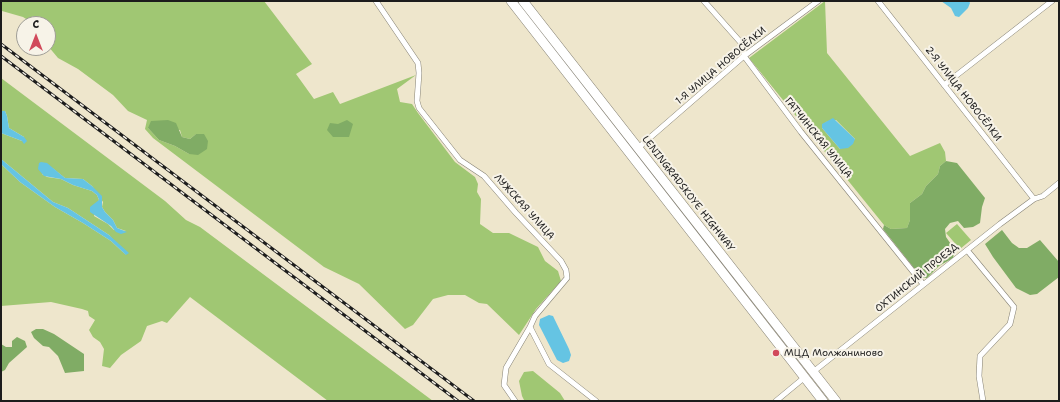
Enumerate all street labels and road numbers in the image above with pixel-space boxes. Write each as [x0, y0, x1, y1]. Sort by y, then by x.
street label: 1-Я УЛИЦА НОВОСЁЛКИ [673, 25, 769, 107]
street label: 2-Я УЛИЦА НОВОСЁЛКИ [922, 44, 1004, 144]
street label: ГАТЧИНСКАЯ УЛИЦА [782, 95, 854, 181]
street label: LENINGRADSKOYE HIGHWAY [639, 134, 737, 254]
street label: ЛУЖСКАЯ УЛИЦА [491, 172, 557, 242]
street label: ОХТИНСКИЙ ПРОЕЗД [873, 241, 961, 315]

